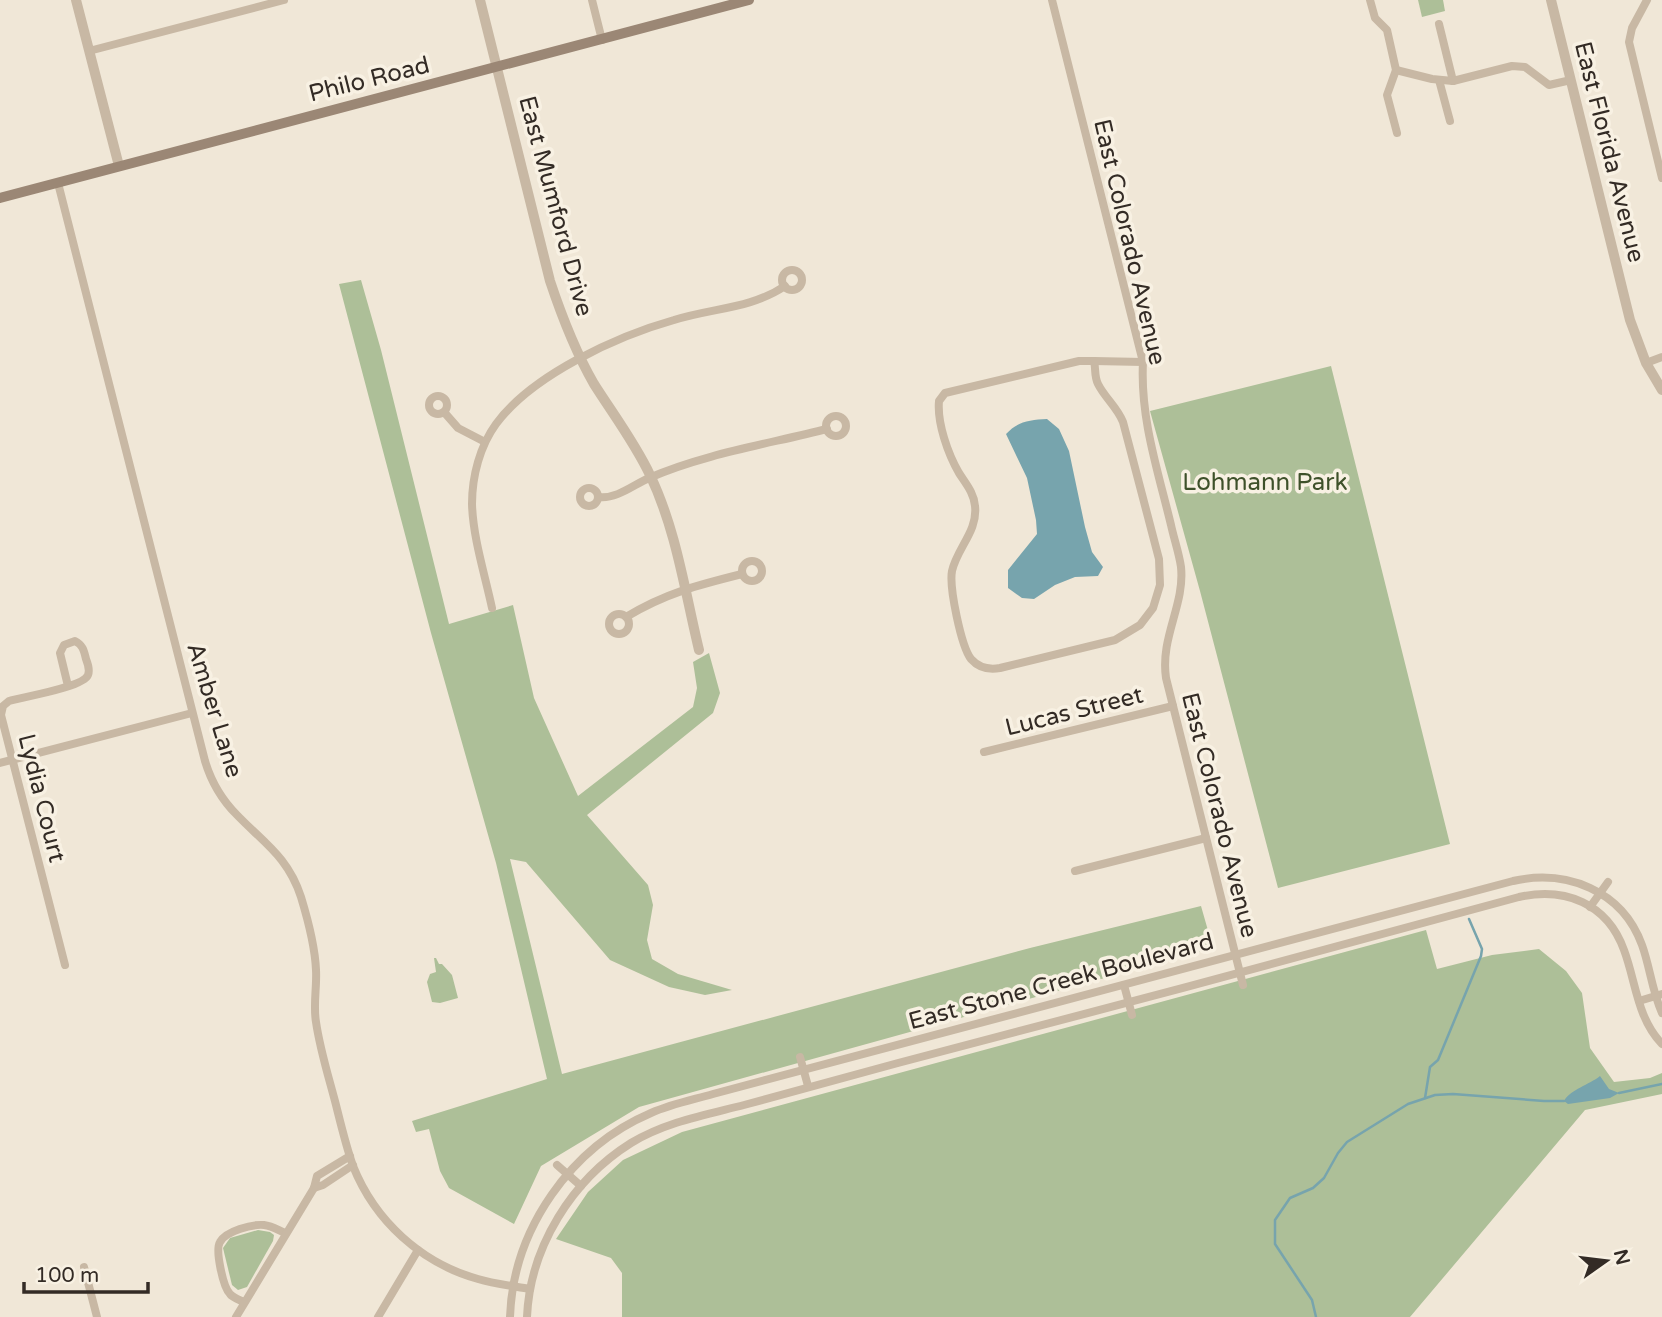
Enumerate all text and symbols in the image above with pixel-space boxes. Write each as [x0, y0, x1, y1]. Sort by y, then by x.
street label: East Florida Avenue [1568, 39, 1651, 265]
street label: Philo Road [306, 50, 433, 109]
street label: East Mumford Drive [512, 93, 599, 320]
street label: East Colorado Avenue [1087, 116, 1172, 368]
park label: Lohmann Park [1182, 468, 1348, 497]
street label: Amber Lane [180, 639, 249, 781]
street label: Lucas Street [1002, 680, 1146, 743]
street label: East Colorado Avenue [1175, 690, 1264, 941]
street label: Lydia Court [12, 731, 71, 865]
street label: East Stone Creek Boulevard [905, 927, 1217, 1036]
north arrow [1571, 1226, 1641, 1296]
text: N [1609, 1247, 1634, 1267]
scale bar [24, 1250, 149, 1294]
text: 100 m [35, 1263, 99, 1288]

